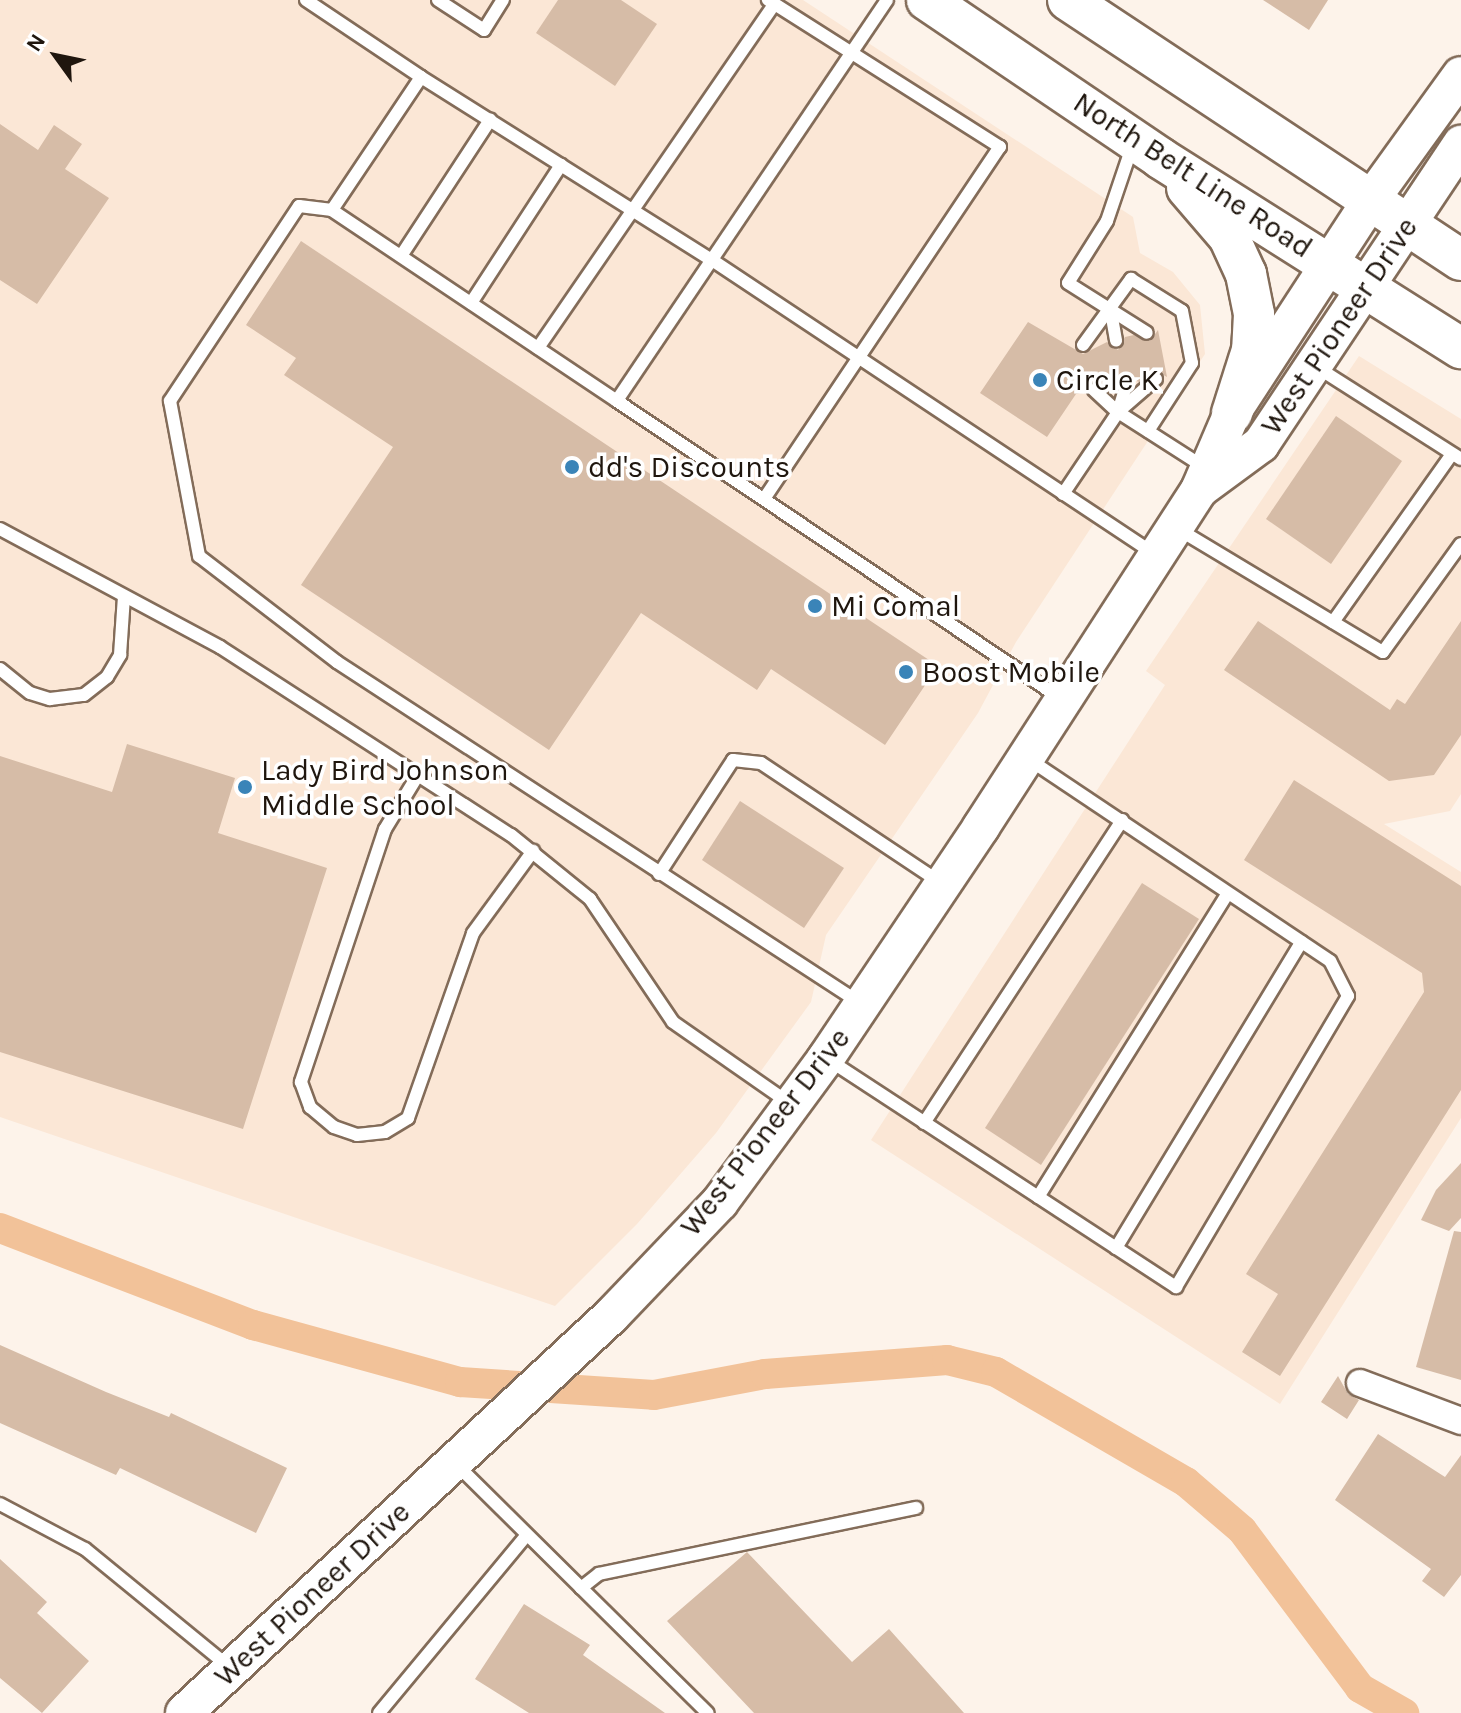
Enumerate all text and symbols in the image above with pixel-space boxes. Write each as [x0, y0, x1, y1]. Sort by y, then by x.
north arrow [16, 16, 96, 96]
text: N [21, 29, 51, 57]
street label: North Belt Line Road [1067, 84, 1319, 266]
street label: West Pioneer Drive [1253, 211, 1425, 441]
place label: Circle K [1056, 362, 1159, 398]
marker: Circle K [1031, 371, 1049, 389]
place label: dd's Discounts [588, 449, 790, 485]
marker: dd's Discounts [563, 458, 581, 476]
place label: Mi Comal [831, 588, 960, 624]
marker: Mi Comal [806, 597, 824, 615]
place label: Boost Mobile [922, 654, 1100, 690]
marker: Boost Mobile [897, 663, 915, 681]
place label: Lady Bird Johnson Middle School [261, 752, 509, 822]
marker: Lady Bird Johnson Middle School [236, 778, 254, 796]
street label: West Pioneer Drive [673, 1021, 857, 1243]
street label: West Pioneer Drive [207, 1494, 417, 1694]

